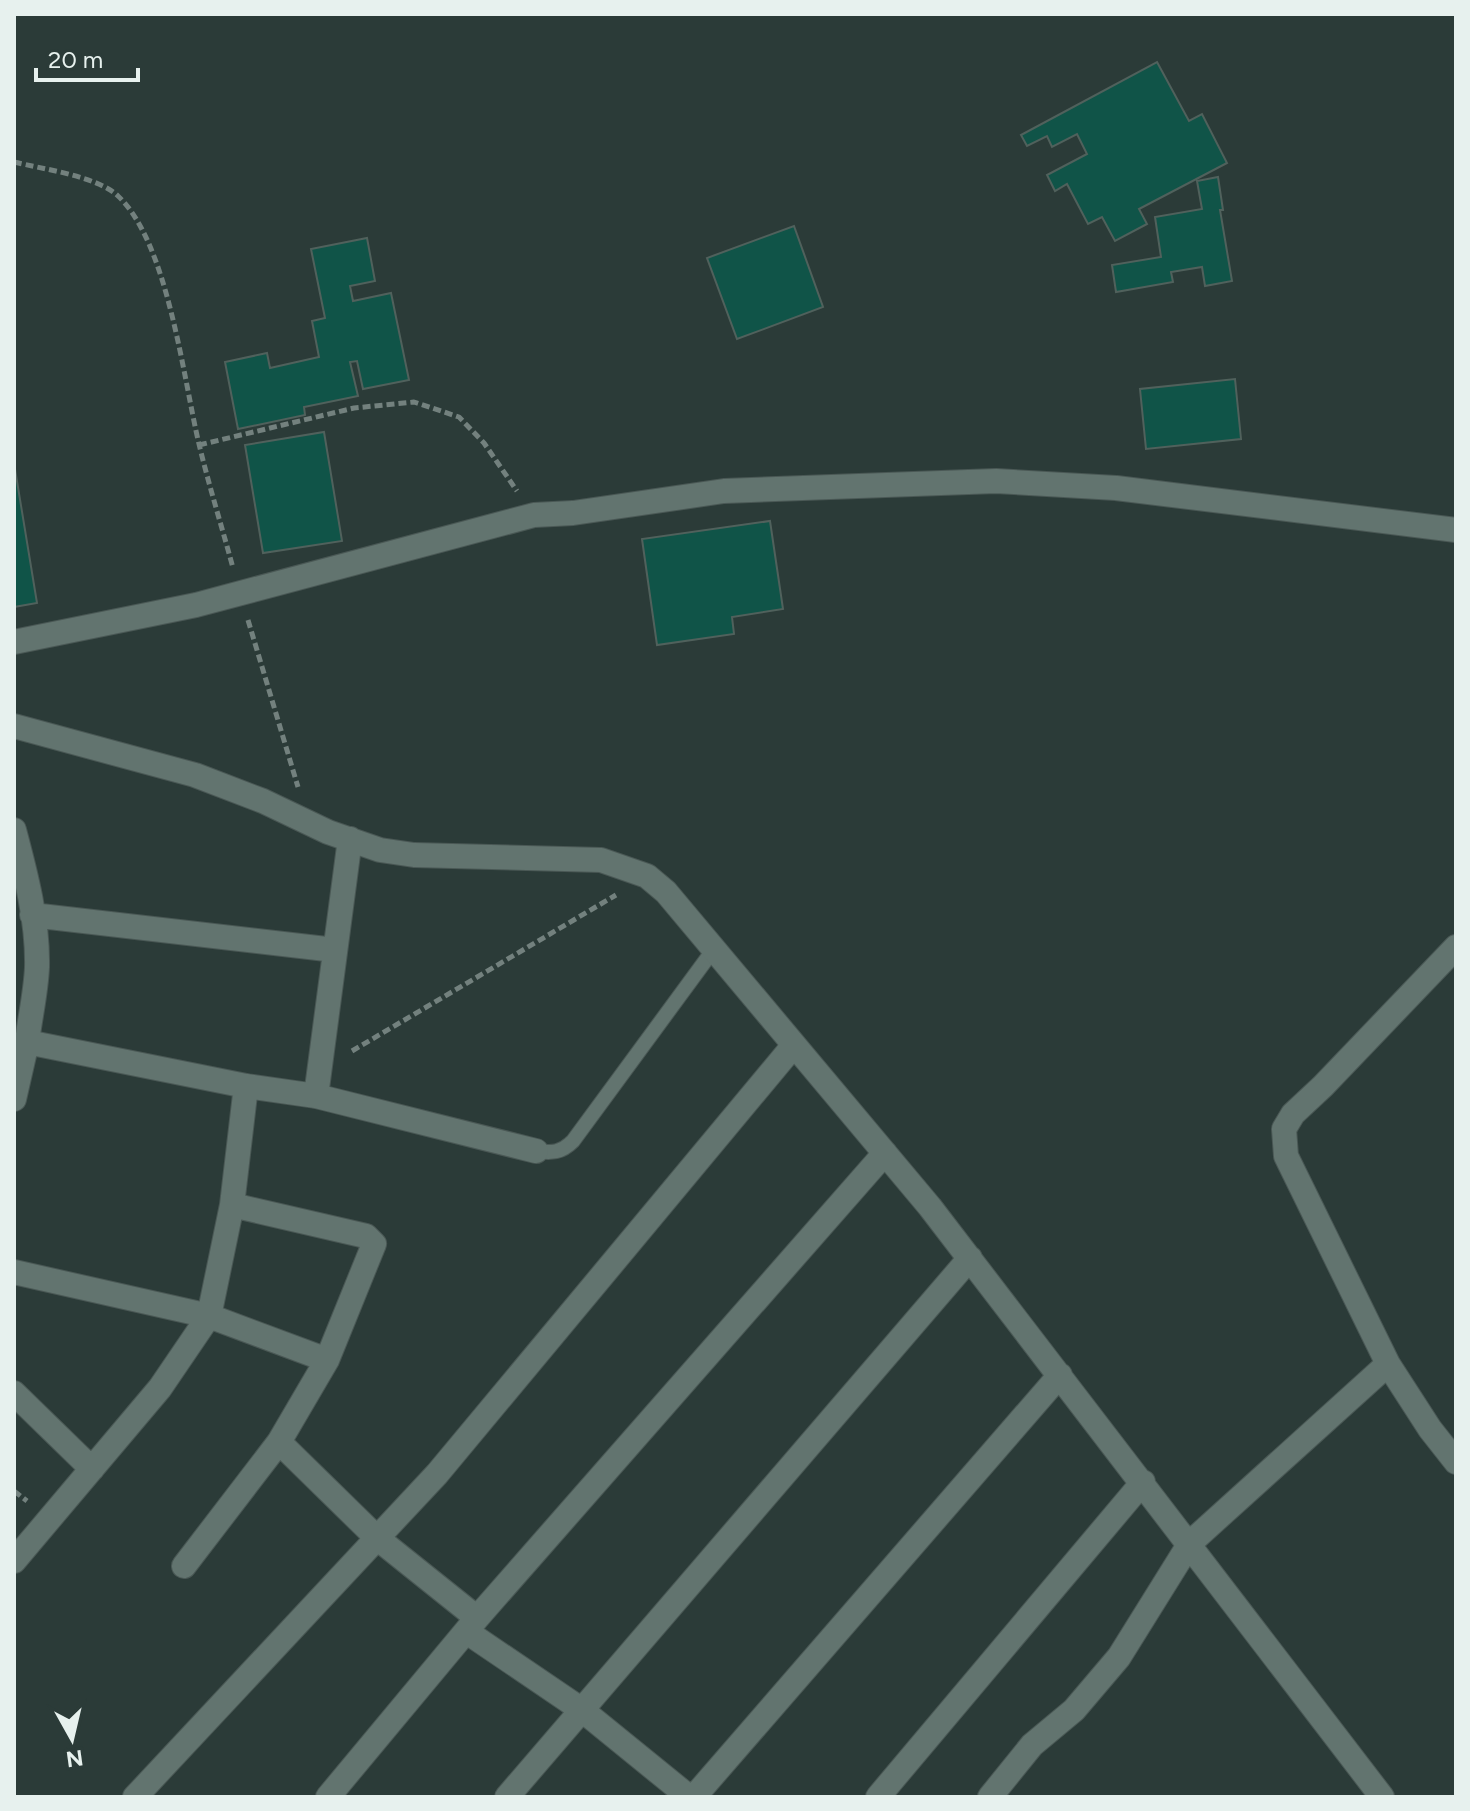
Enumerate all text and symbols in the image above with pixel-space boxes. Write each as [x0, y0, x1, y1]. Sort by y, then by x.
scale bar [36, 32, 138, 82]
text: 20 m [48, 45, 103, 74]
north arrow [32, 1699, 112, 1779]
text: N [64, 1744, 85, 1773]

